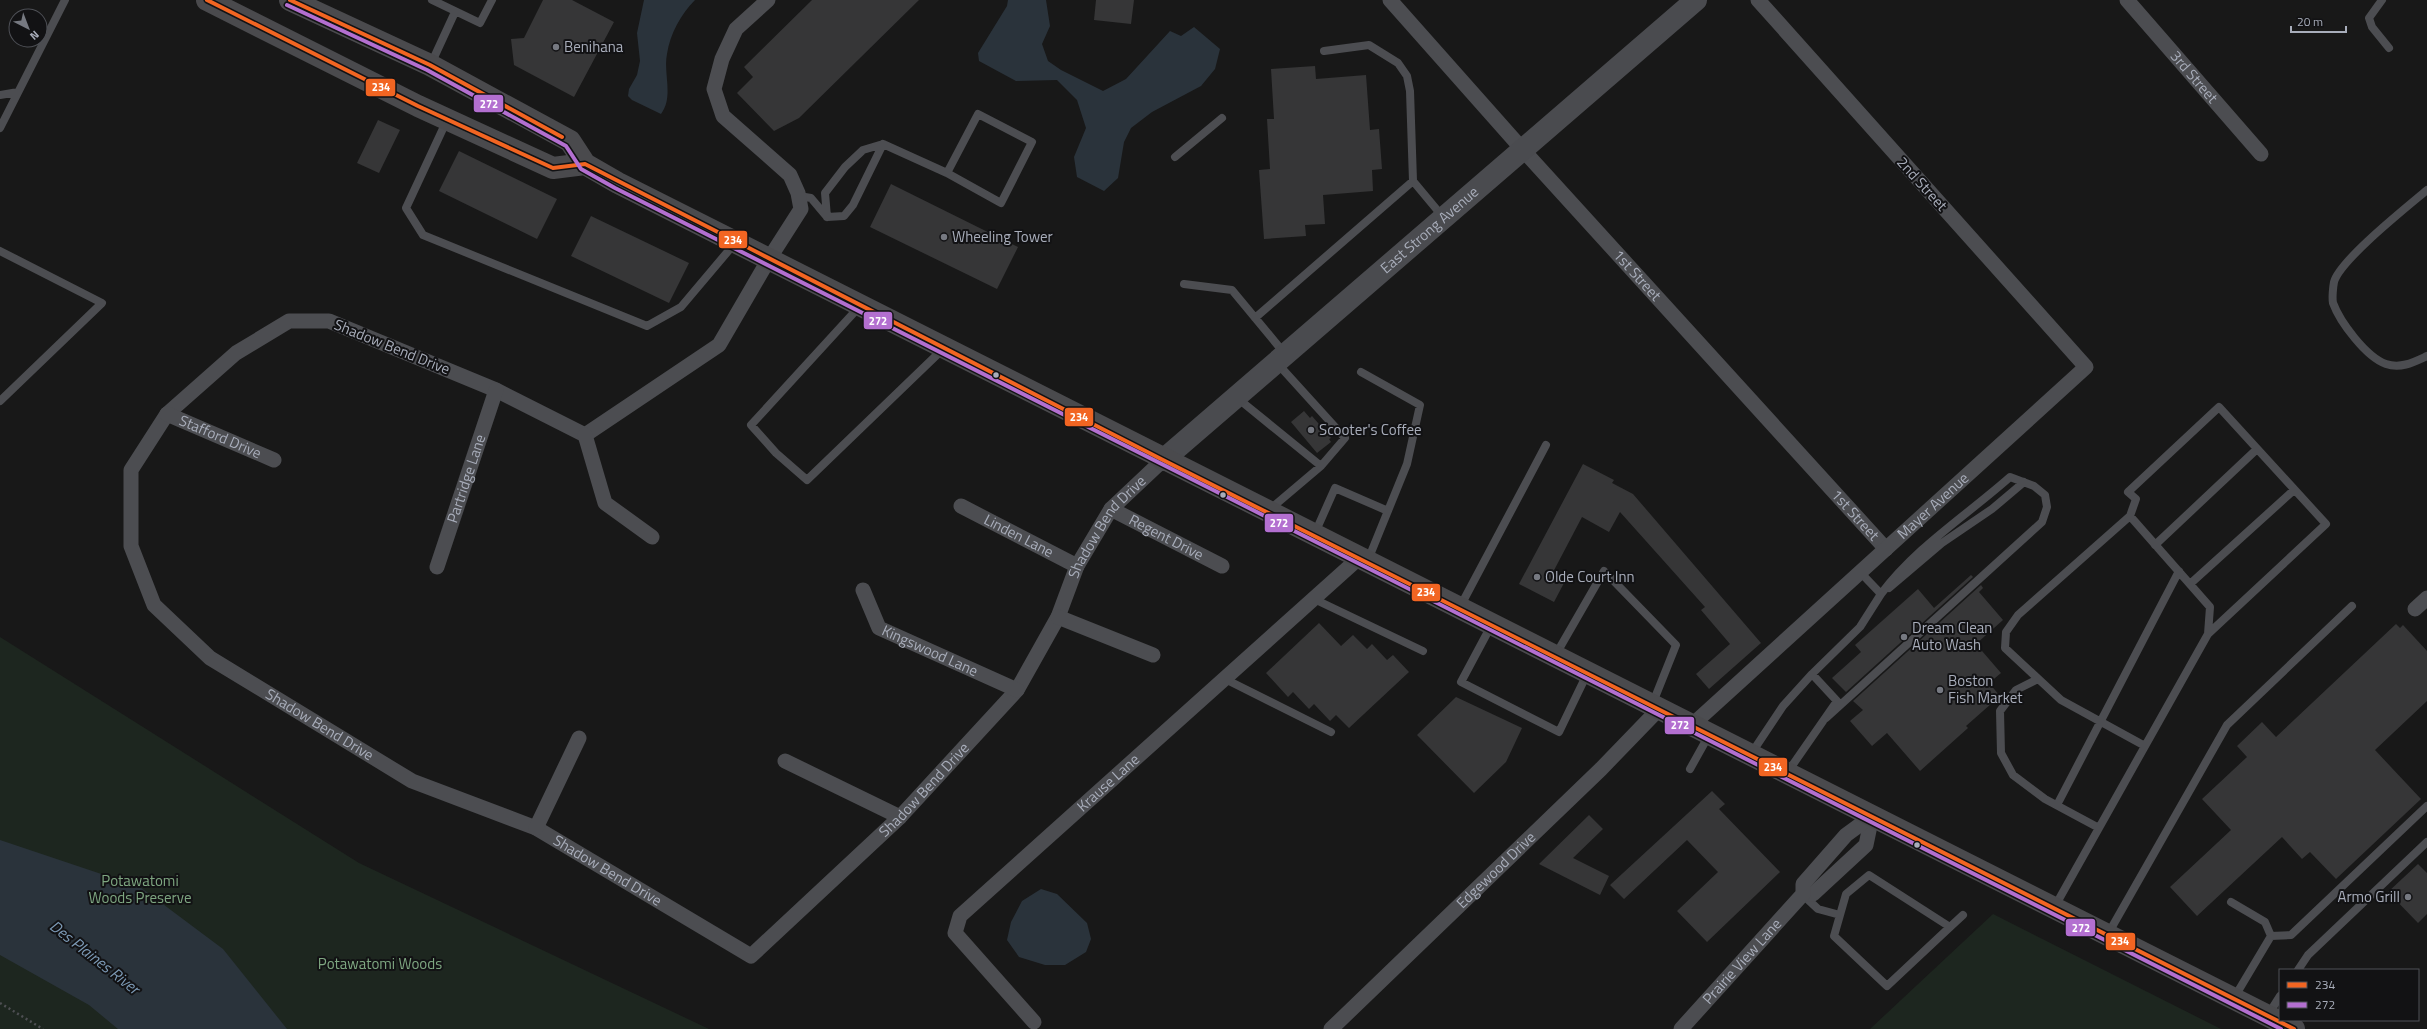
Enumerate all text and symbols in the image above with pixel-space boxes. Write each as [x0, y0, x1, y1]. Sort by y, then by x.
north arrow [8, 8, 48, 48]
scale bar [2291, 8, 2346, 34]
text: 20 m [2297, 12, 2323, 31]
text: N [27, 27, 43, 44]
place label: Benihana [564, 35, 624, 58]
marker: Benihana [551, 42, 561, 52]
street label: 3rd Street [2165, 45, 2224, 109]
line badge: 234 [365, 78, 396, 97]
text: 234 [372, 79, 390, 95]
line badge: 272 [473, 94, 504, 113]
text: 272 [480, 96, 498, 112]
street label: 2nd Street [1892, 151, 1954, 217]
street label: East Strong Avenue [1375, 181, 1483, 279]
place label: Wheeling Tower [952, 225, 1053, 248]
line badge: 234 [718, 230, 748, 249]
text: 234 [724, 232, 742, 248]
marker: Wheeling Tower [939, 232, 949, 242]
street label: 1st Street [1608, 244, 1668, 307]
line badge: 272 [863, 311, 893, 330]
street label: Shadow Bend Drive [331, 313, 454, 380]
text: 272 [869, 313, 887, 329]
unlabelled marker [991, 370, 1001, 380]
line badge: 234 [1064, 407, 1094, 427]
street label: Stafford Drive [176, 409, 265, 464]
text: 234 [1070, 409, 1088, 425]
place label: Scooter's Coffee [1319, 418, 1422, 441]
marker: Scooter's Coffee [1306, 425, 1316, 435]
street label: Partridge Lane [440, 431, 491, 526]
street label: Mayer Avenue [1892, 467, 1974, 545]
street label: Shadow Bend Drive [1061, 470, 1151, 581]
street label: 1st Street [1826, 484, 1886, 546]
unlabelled marker [1218, 490, 1228, 500]
street label: Linden Lane [980, 508, 1058, 563]
street label: Regent Drive [1125, 508, 1208, 566]
line badge: 272 [1264, 513, 1294, 533]
text: 272 [1270, 515, 1288, 531]
place label: Olde Court Inn [1545, 565, 1635, 588]
marker: Olde Court Inn [1532, 572, 1542, 582]
line badge: 234 [1411, 583, 1441, 602]
text: 234 [1417, 584, 1435, 600]
place label: Dream Clean Auto Wash [1912, 616, 1992, 656]
street label: Kingswood Lane [878, 619, 982, 682]
marker: Dream Clean Auto Wash [1899, 632, 1909, 642]
place label: Boston Fish Market [1948, 669, 2023, 709]
street label: Shadow Bend Drive [261, 682, 378, 766]
marker: Boston Fish Market [1935, 685, 1945, 695]
line badge: 272 [1664, 716, 1695, 735]
text: 272 [1671, 717, 1689, 733]
street label: Shadow Bend Drive [873, 737, 974, 842]
street label: Krause Lane [1072, 748, 1144, 817]
line badge: 234 [1758, 757, 1788, 777]
text: 234 [1764, 759, 1782, 775]
street label: Edgewood Drive [1451, 826, 1541, 914]
street label: Shadow Bend Drive [549, 829, 667, 912]
unlabelled marker [1912, 840, 1922, 850]
park label: Potawatomi Woods Preserve [89, 869, 191, 909]
place label: Armo Grill [2337, 885, 2400, 908]
marker: Armo Grill [2403, 892, 2413, 902]
street label: Prairie View Lane [1697, 913, 1787, 1009]
water label: Des Plaines River [45, 914, 147, 1001]
line badge: 272 [2065, 918, 2096, 937]
text: 272 [2072, 920, 2090, 936]
line badge: 234 [2105, 932, 2136, 951]
text: 234 [2111, 933, 2129, 949]
park label: Potawatomi Woods [318, 952, 442, 975]
legend [2279, 969, 2419, 1021]
text: 234 [2315, 975, 2335, 994]
text: 272 [2315, 995, 2335, 1014]

